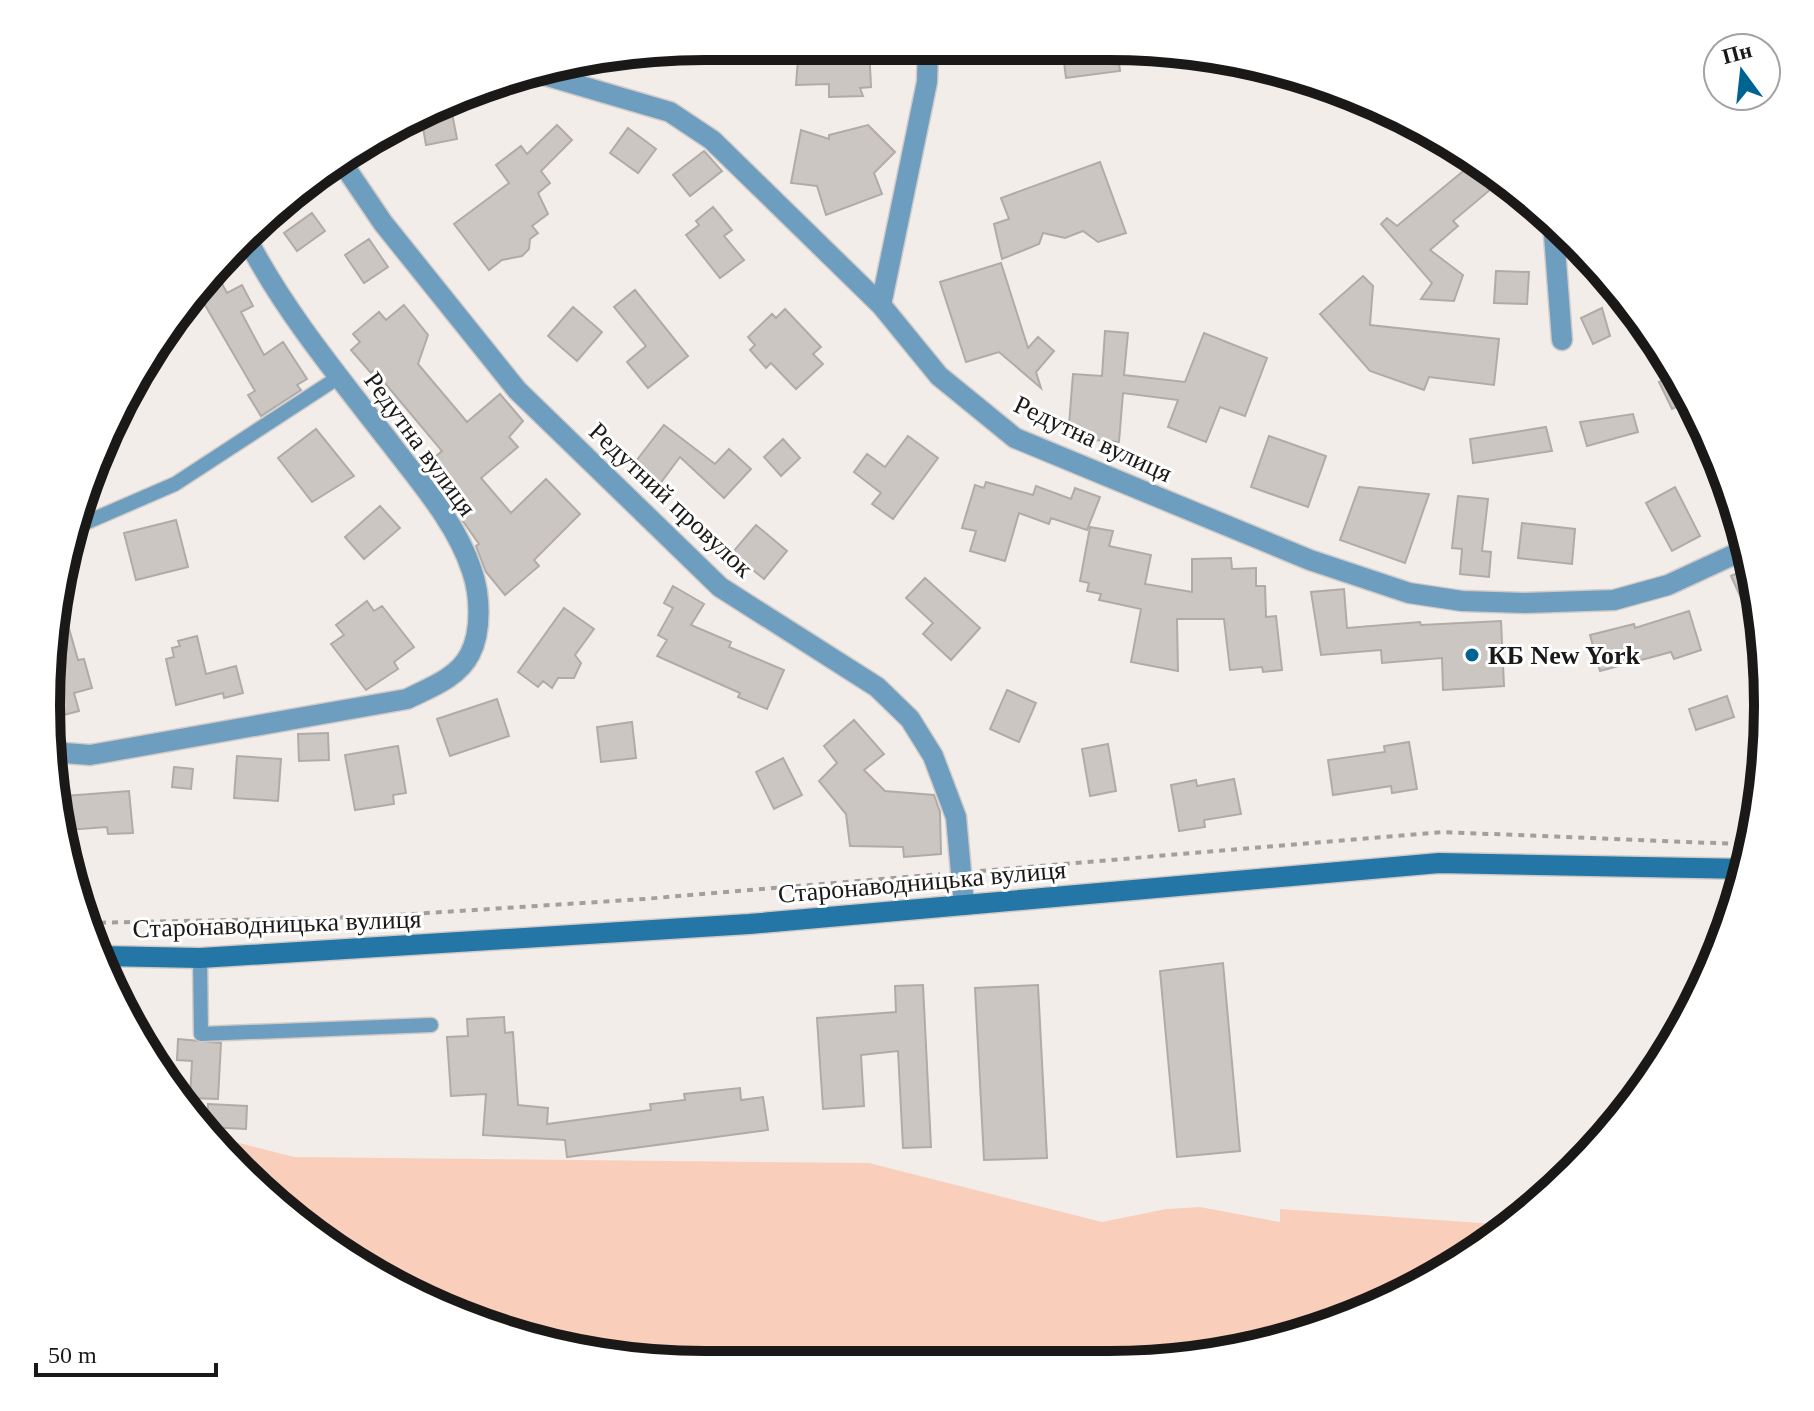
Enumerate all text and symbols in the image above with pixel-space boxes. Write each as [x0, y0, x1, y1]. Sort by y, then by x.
north arrow [1702, 32, 1782, 112]
text: Пн [1719, 37, 1755, 69]
street label: Редутна вулиця [358, 366, 482, 522]
street label: Редутна вулиця [1009, 390, 1177, 488]
street label: Редутний провулок [583, 417, 759, 583]
place label: КБ New York [1488, 641, 1641, 670]
marker: КБ New York [1463, 646, 1481, 664]
street label: Старонаводницька вулиця [777, 855, 1067, 909]
street label: Старонаводницька вулиця [132, 904, 422, 944]
scale bar [36, 1327, 216, 1377]
text: 50 m [48, 1342, 97, 1368]

